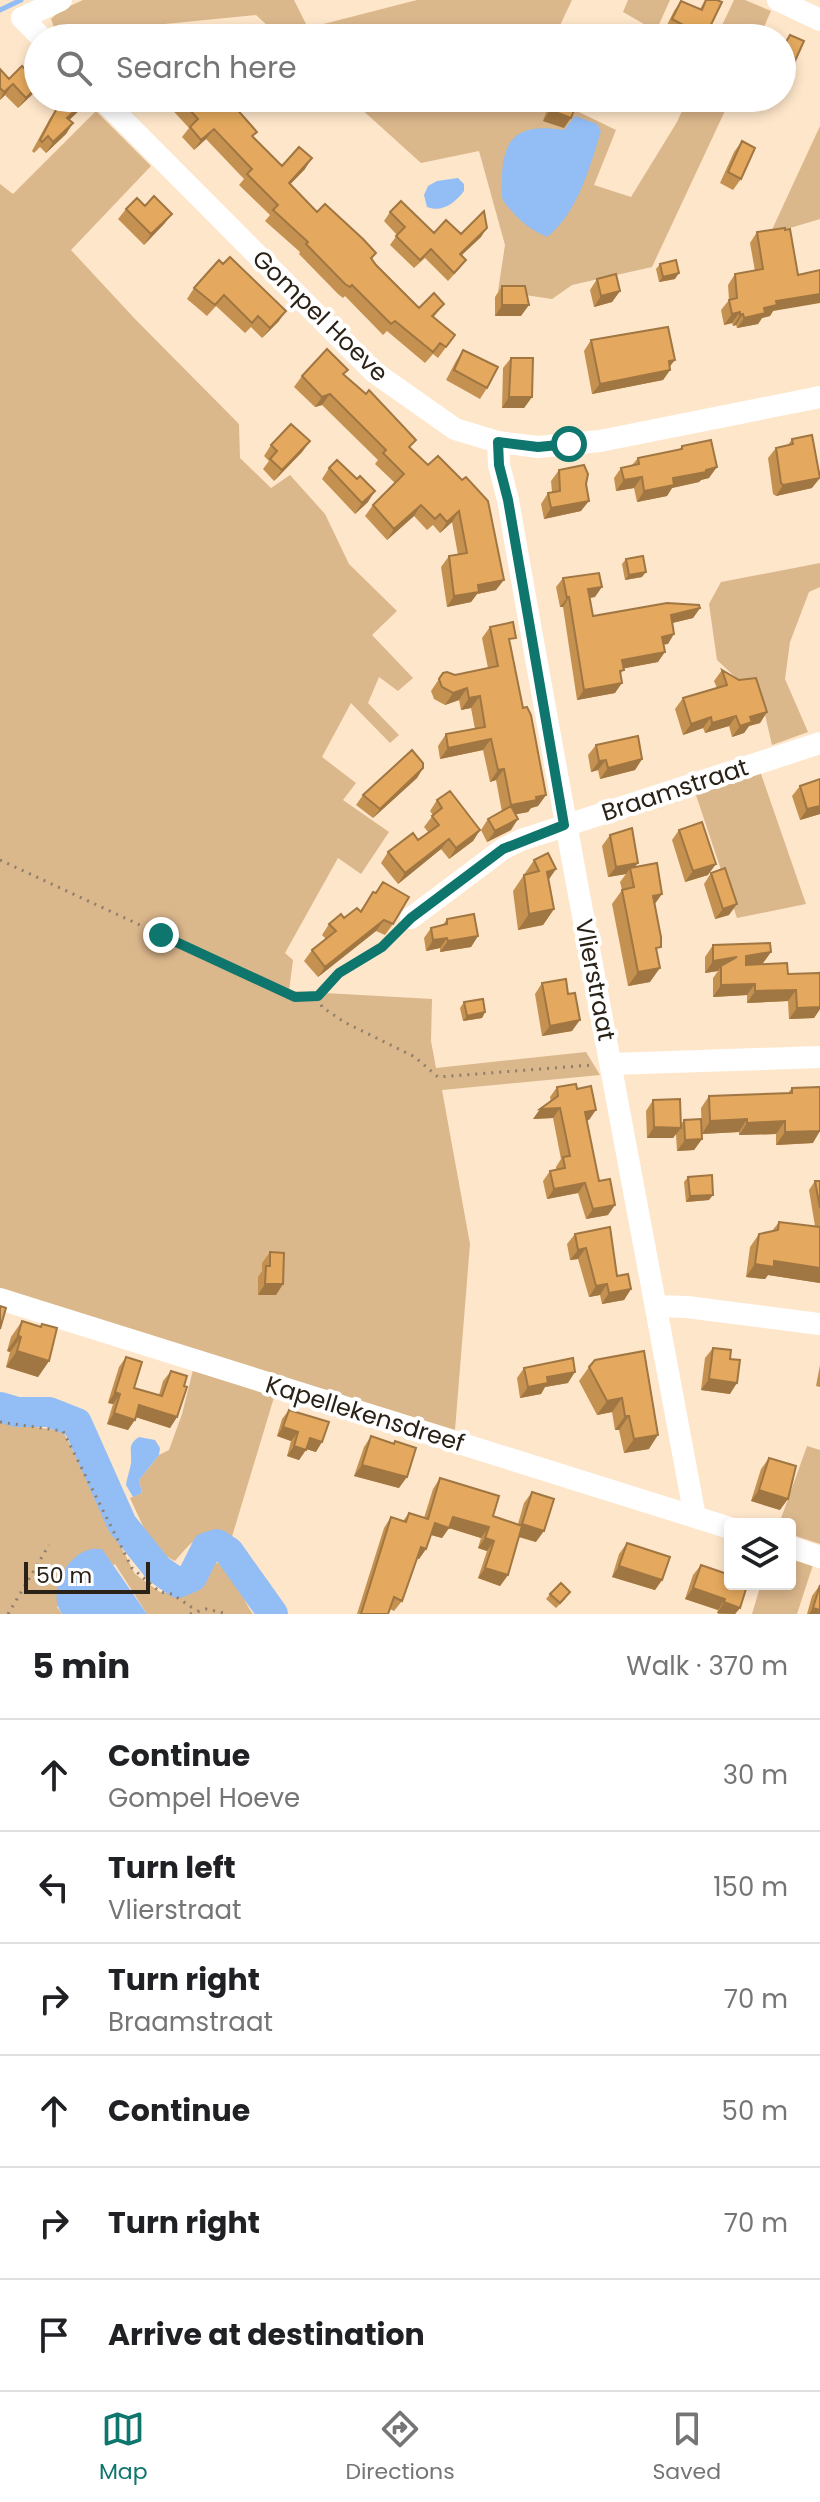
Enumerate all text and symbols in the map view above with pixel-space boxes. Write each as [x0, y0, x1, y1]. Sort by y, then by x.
search box [24, 24, 796, 112]
icon: search [52, 46, 96, 90]
text: Search here [116, 46, 297, 89]
street label: Gompel Hoeve [245, 242, 396, 389]
route start [551, 426, 587, 462]
street label: Braamstraat [597, 750, 752, 829]
street label: Vlierstraat [568, 916, 623, 1044]
route end [143, 917, 179, 953]
street label: Kapellekensdreef [262, 1368, 469, 1459]
map controls [724, 1518, 796, 1590]
button: layers [724, 1518, 796, 1590]
scale bar [24, 1558, 150, 1594]
text: 50 m [36, 1560, 92, 1591]
text: 5 min [32, 1642, 130, 1690]
text: Walk · 370 m [626, 1648, 788, 1684]
text: Continue [108, 1734, 250, 1777]
icon: ahead [32, 1753, 76, 1797]
text: 30 m [723, 1757, 788, 1793]
text: Gompel Hoeve [108, 1780, 300, 1816]
text: Turn left [108, 1846, 236, 1889]
icon: left [32, 1865, 76, 1909]
text: 150 m [713, 1869, 788, 1905]
text: Vlierstraat [108, 1892, 242, 1928]
text: Turn right [108, 1958, 260, 2001]
icon: right [32, 1977, 76, 2021]
text: 70 m [724, 1981, 788, 2017]
text: Braamstraat [108, 2004, 273, 2040]
icon: ahead [32, 2089, 76, 2133]
text: Continue [108, 2089, 250, 2132]
text: 50 m [722, 2093, 788, 2129]
icon: right [32, 2201, 76, 2245]
text: Turn right [108, 2201, 260, 2244]
text: 70 m [724, 2205, 788, 2241]
icon: arrive [32, 2313, 76, 2357]
text: Arrive at destination [108, 2313, 425, 2356]
tab: Map [99, 2407, 148, 2488]
tab: Directions [345, 2407, 455, 2488]
tab: Saved [652, 2407, 721, 2488]

